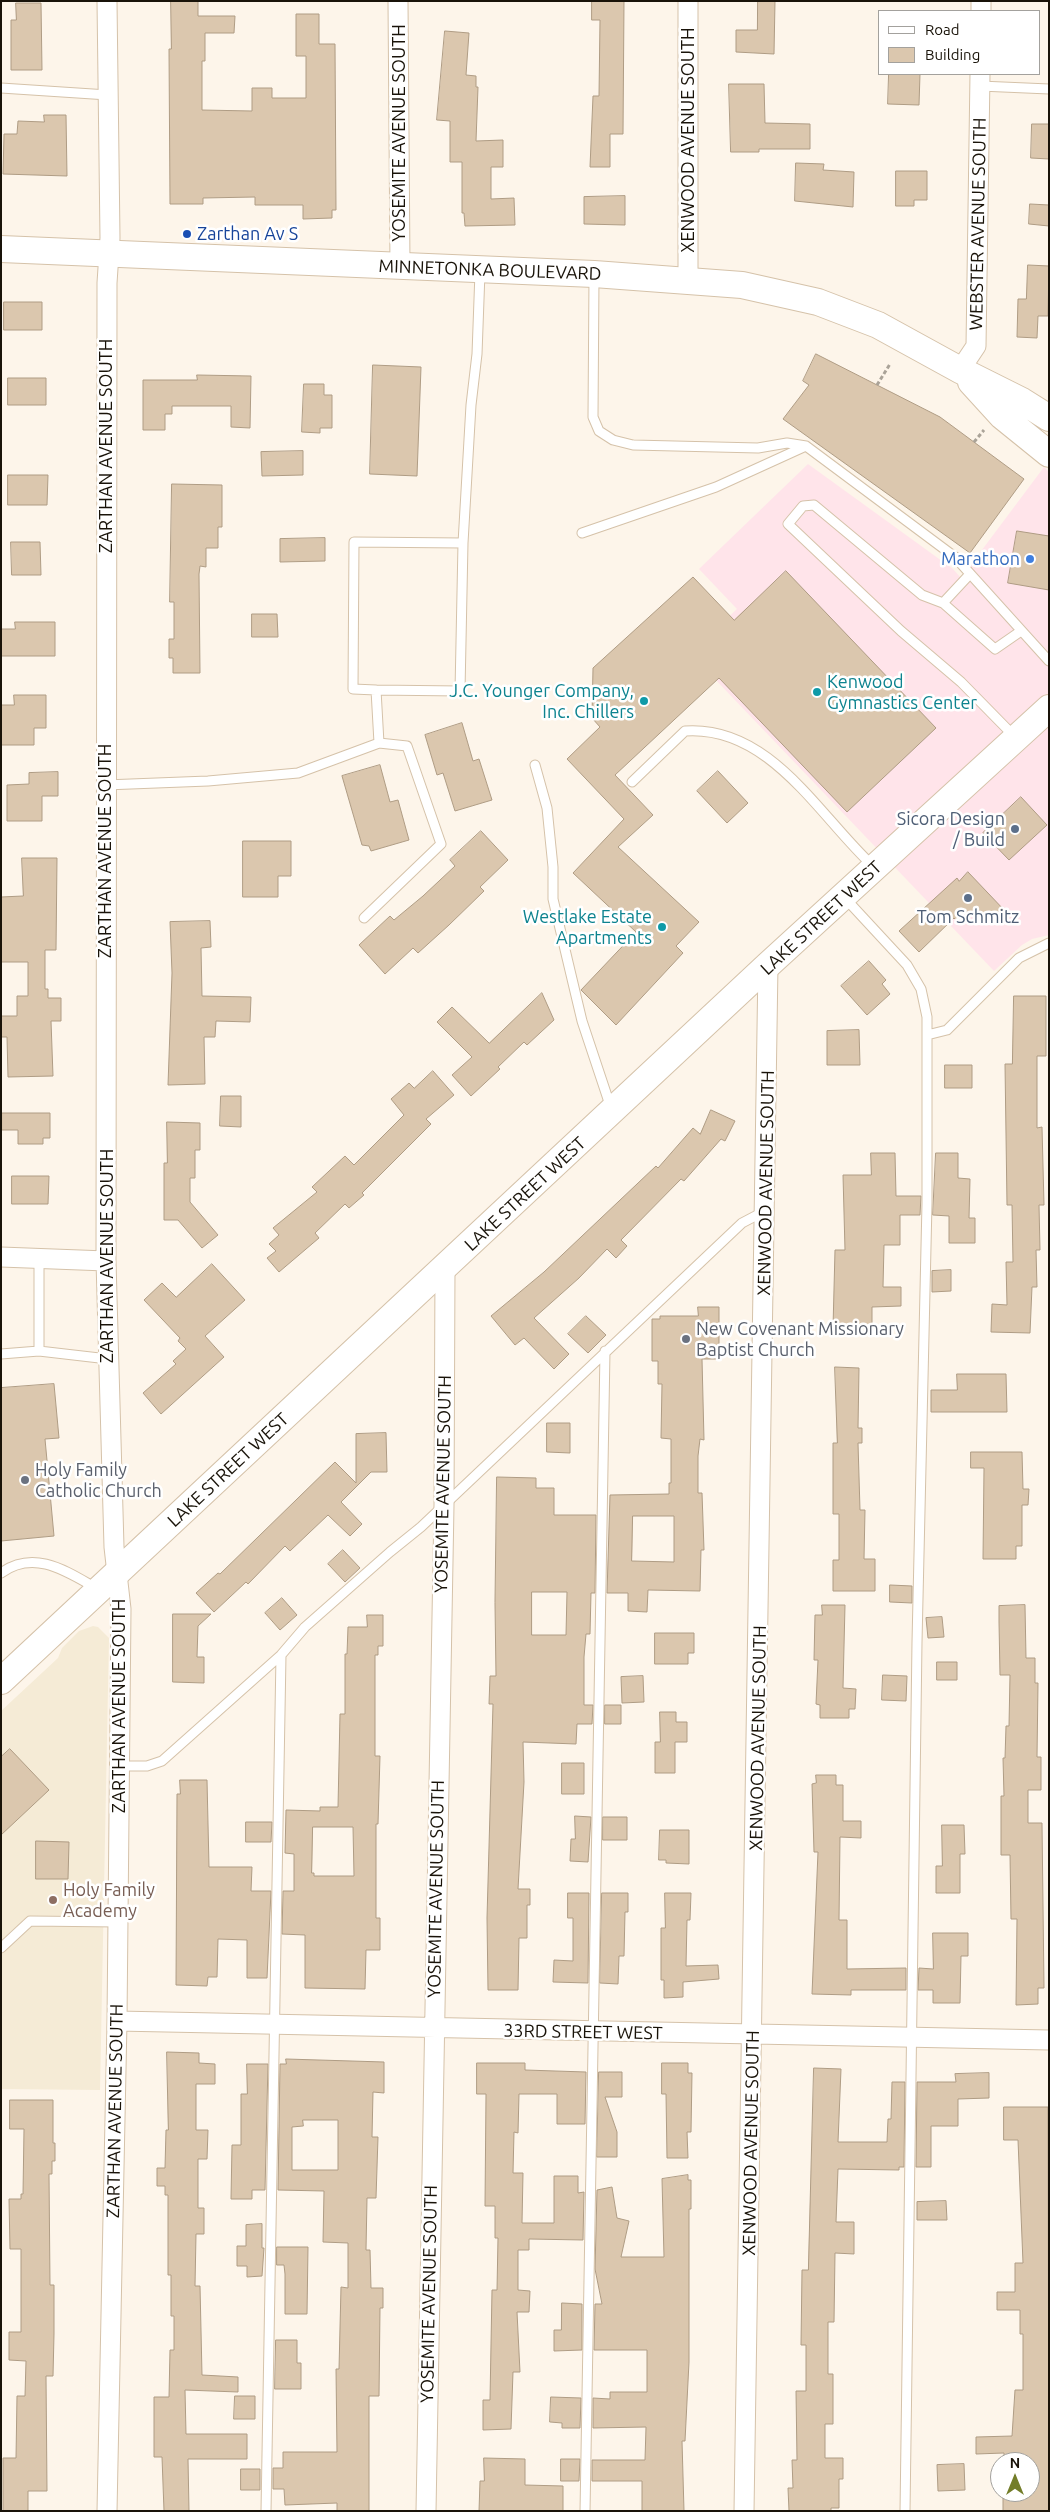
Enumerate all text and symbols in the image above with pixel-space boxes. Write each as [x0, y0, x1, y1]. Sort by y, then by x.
legend [878, 10, 1040, 75]
text: Road [925, 21, 960, 38]
street label: YOSEMITE AVENUE SOUTH [388, 24, 410, 242]
street label: XENWOOD AVENUE SOUTH [677, 27, 699, 253]
text: Building [925, 46, 980, 63]
street label: WEBSTER AVENUE SOUTH [965, 117, 991, 331]
place label: Zarthan Av S [197, 223, 298, 245]
marker: Zarthan Av S [181, 228, 193, 240]
street label: MINNETONKA BOULEVARD [378, 255, 602, 285]
street label: ZARTHAN AVENUE SOUTH [95, 339, 117, 553]
place label: Marathon [941, 548, 1020, 570]
marker: Marathon [1024, 553, 1036, 565]
place label: Kenwood Gymnastics Center [827, 671, 977, 714]
place label: J.C. Younger Company, Inc. Chillers [449, 680, 634, 722]
marker: Kenwood Gymnastics Center [811, 686, 823, 698]
marker: J.C. Younger Company, Inc. Chillers [638, 695, 650, 707]
street label: ZARTHAN AVENUE SOUTH [94, 744, 116, 958]
place label: Sicora Design / Build [897, 808, 1005, 851]
marker: Sicora Design / Build [1009, 823, 1021, 835]
street label: LAKE STREET WEST [756, 856, 886, 980]
marker: Tom Schmitz [962, 892, 974, 904]
place label: Westlake Estate Apartments [523, 906, 652, 949]
place label: Tom Schmitz [917, 906, 1019, 928]
marker: Westlake Estate Apartments [656, 921, 668, 933]
street label: XENWOOD AVENUE SOUTH [753, 1070, 779, 1296]
street label: LAKE STREET WEST [460, 1132, 590, 1256]
street label: ZARTHAN AVENUE SOUTH [96, 1149, 118, 1363]
place label: New Covenant Missionary Baptist Church [696, 1318, 904, 1360]
marker: New Covenant Missionary Baptist Church [680, 1333, 692, 1345]
street label: YOSEMITE AVENUE SOUTH [430, 1375, 456, 1593]
street label: LAKE STREET WEST [163, 1408, 293, 1532]
place label: Holy Family Catholic Church [35, 1459, 162, 1502]
marker: Holy Family Catholic Church [19, 1474, 31, 1486]
street label: ZARTHAN AVENUE SOUTH [108, 1599, 130, 1813]
street label: XENWOOD AVENUE SOUTH [745, 1625, 771, 1851]
street label: YOSEMITE AVENUE SOUTH [423, 1780, 449, 1998]
place label: Holy Family Academy [63, 1879, 155, 1922]
marker: Holy Family Academy [47, 1894, 59, 1906]
street label: ZARTHAN AVENUE SOUTH [102, 2004, 128, 2218]
street label: 33RD STREET WEST [503, 2020, 663, 2044]
street label: XENWOOD AVENUE SOUTH [738, 2030, 764, 2256]
street label: YOSEMITE AVENUE SOUTH [416, 2185, 442, 2403]
north arrow [990, 2452, 1040, 2502]
text: N [1010, 2455, 1020, 2471]

